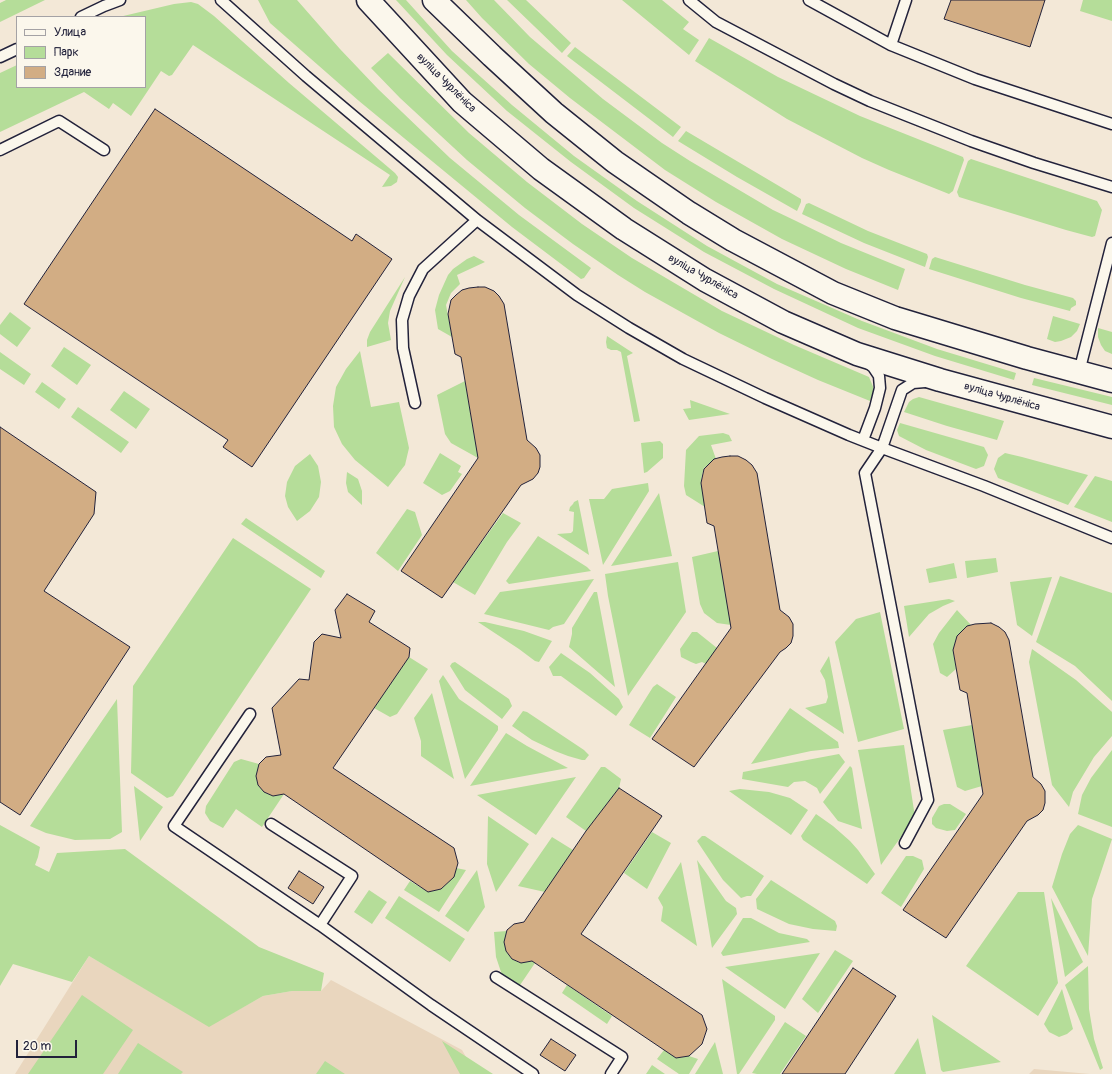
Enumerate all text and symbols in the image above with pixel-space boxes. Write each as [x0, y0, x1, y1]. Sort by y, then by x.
legend [16, 16, 146, 88]
text: Улица [54, 25, 86, 40]
text: Парк [54, 45, 79, 60]
street label: вуліца Чурлёніса [414, 51, 478, 115]
text: Здание [54, 65, 91, 80]
street label: вуліца Чурлёніса [666, 252, 740, 302]
street label: вуліца Чурлёніса [962, 380, 1042, 414]
scale bar [18, 1032, 79, 1058]
text: 20 m [23, 1039, 51, 1054]

